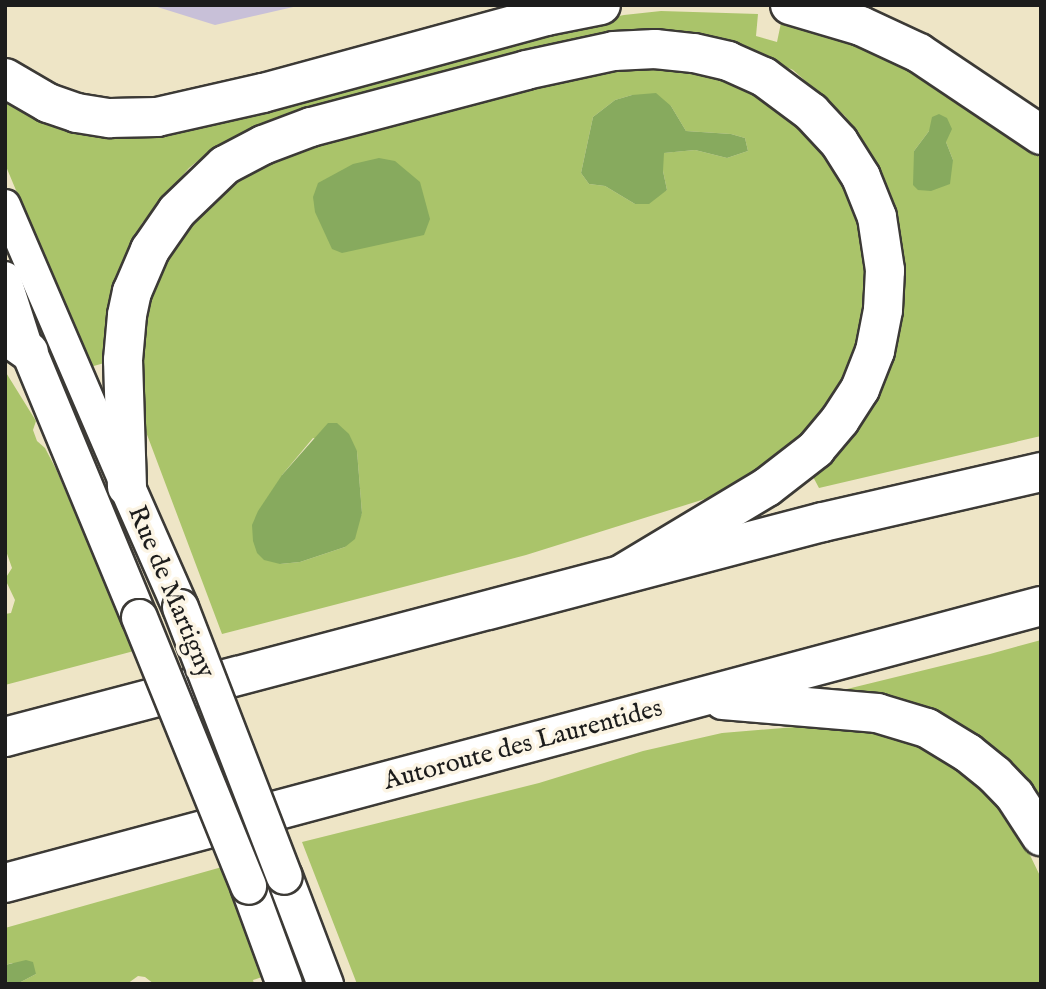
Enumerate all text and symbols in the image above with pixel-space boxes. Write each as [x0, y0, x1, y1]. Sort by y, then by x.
street label: Rue de Martigny [121, 501, 221, 683]
street label: Autoroute des Laurentides [380, 693, 666, 797]

